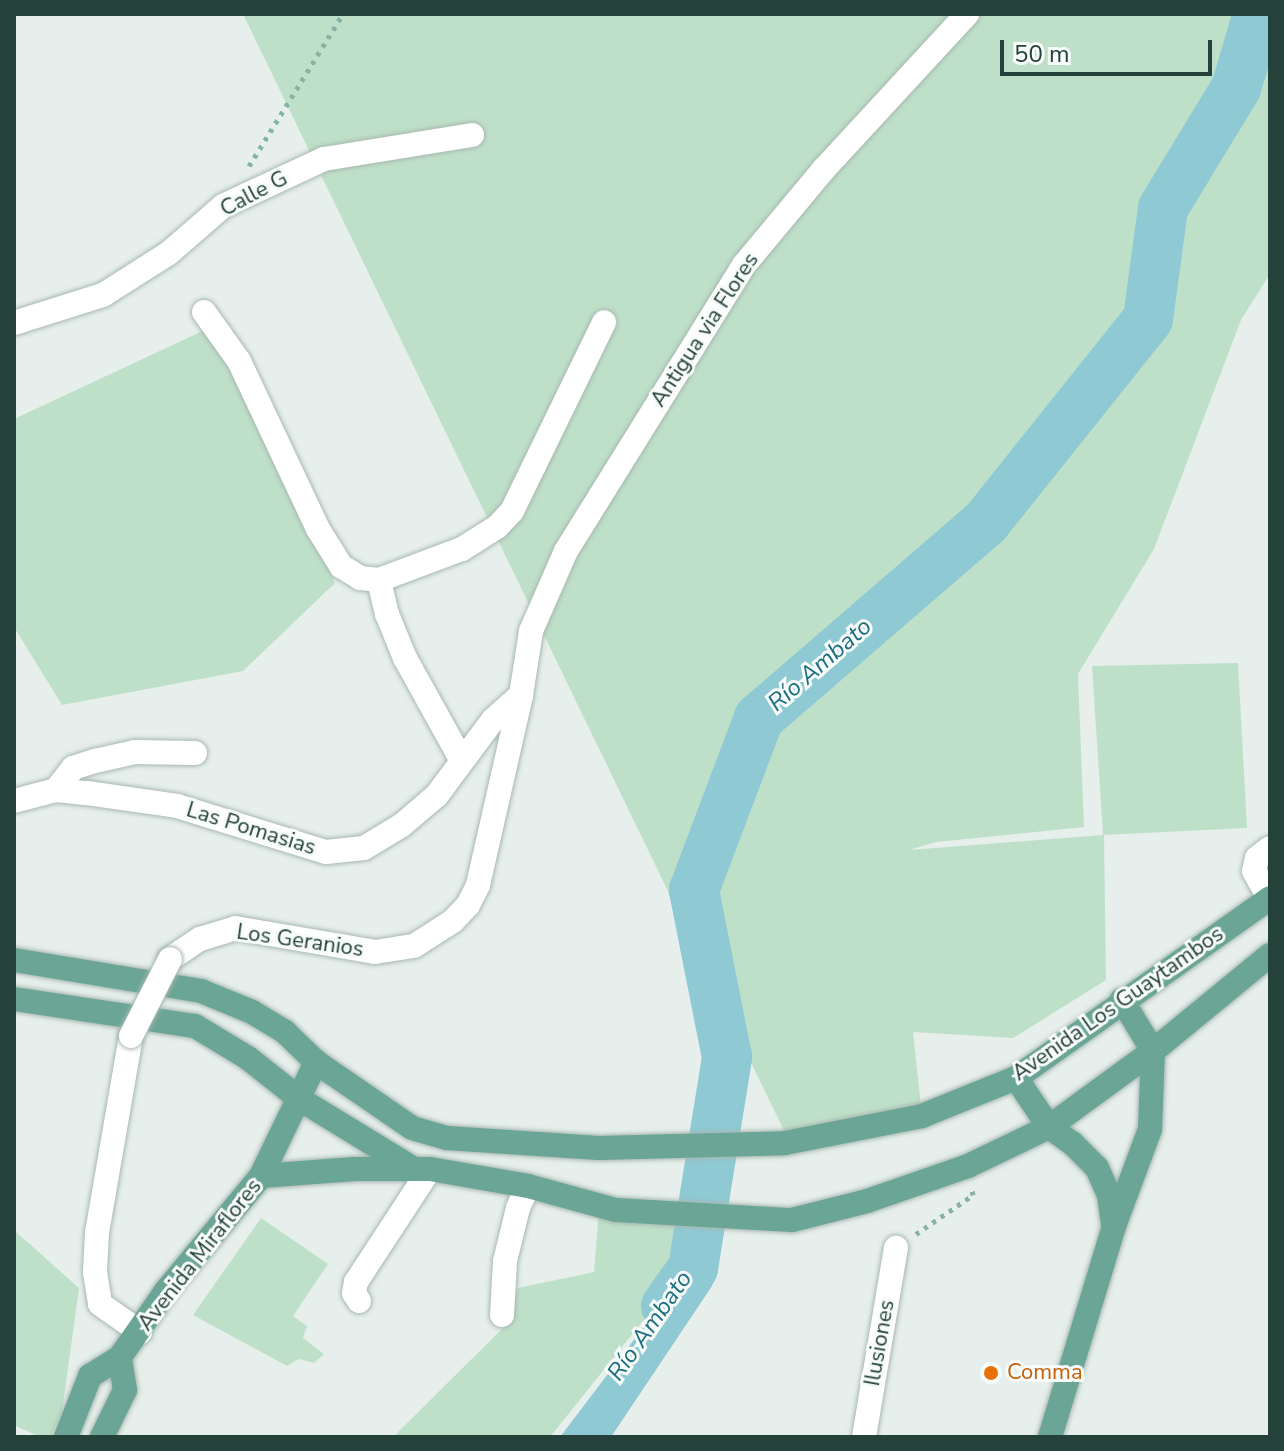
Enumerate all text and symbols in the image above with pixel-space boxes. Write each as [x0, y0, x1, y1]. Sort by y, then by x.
scale bar [1004, 24, 1216, 74]
text: 50 m [1014, 38, 1070, 70]
street label: Calle G [216, 165, 292, 223]
street label: Antigua via Flores [645, 248, 765, 412]
water label: Río Ambato [762, 612, 878, 718]
street label: Las Pomasias [183, 797, 319, 861]
street label: Los Geranios [235, 919, 365, 963]
street label: Avenida Los Guaytambos [1007, 921, 1229, 1087]
street label: Avenida Miraflores [133, 1174, 267, 1336]
water label: Río Ambato [602, 1266, 698, 1386]
street label: Ilusiones [859, 1298, 901, 1388]
place label: Comma [1007, 1360, 1083, 1386]
marker: Comma [982, 1364, 1000, 1382]

